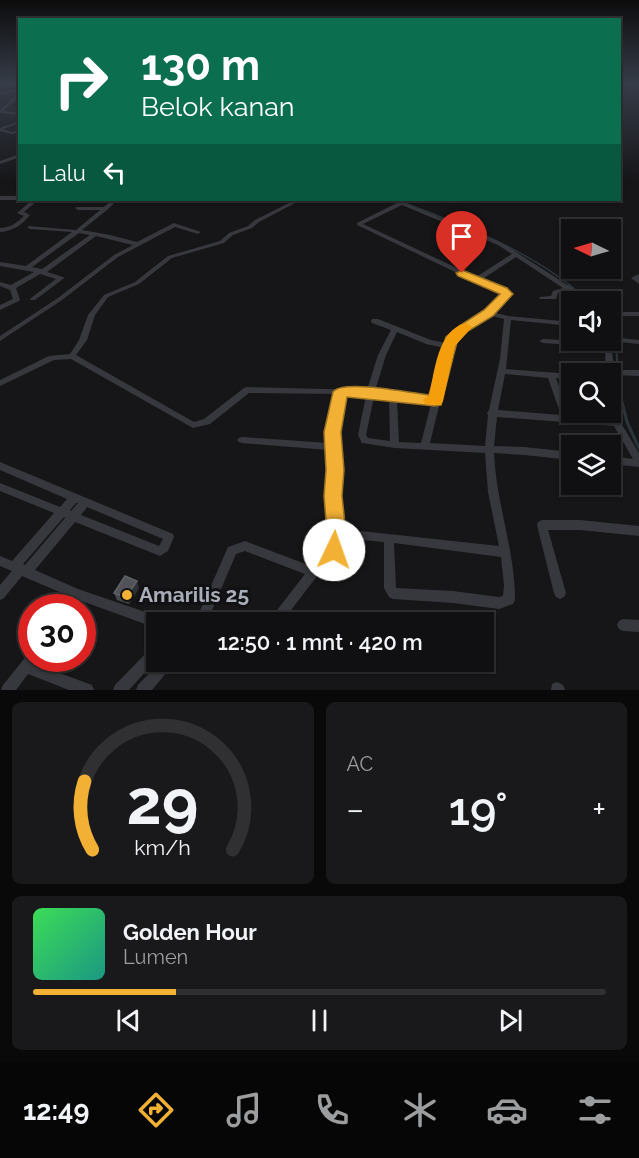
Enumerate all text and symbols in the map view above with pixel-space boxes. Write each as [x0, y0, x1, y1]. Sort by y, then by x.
text: 130 m [141, 41, 260, 90]
icon: right [42, 42, 120, 120]
text: Belok kanan [141, 91, 295, 122]
icon: left [98, 156, 131, 189]
text: Lalu [42, 160, 86, 186]
pin [436, 211, 487, 273]
north arrow [561, 219, 621, 279]
map controls [561, 219, 621, 495]
icon: arrive [445, 220, 478, 253]
button: sound [561, 291, 621, 351]
button: search [561, 363, 621, 423]
button: layers [561, 435, 621, 495]
position arrow [302, 518, 366, 582]
place label: Amarilis 25 [139, 582, 249, 607]
marker: Amarilis 25 [120, 588, 134, 602]
speed limit sign: 30 [18, 594, 96, 672]
text: 12:50 · 1 mnt · 420 m [217, 629, 423, 655]
text: AC [347, 752, 373, 776]
text: 29 [127, 765, 199, 839]
text: 19° [449, 783, 508, 836]
text: − [347, 790, 364, 829]
text: + [592, 790, 606, 829]
text: km/h [134, 835, 191, 860]
text: Golden Hour [123, 919, 257, 945]
text: Lumen [123, 945, 188, 969]
icon: previous [112, 1004, 145, 1037]
icon: pause [303, 1004, 336, 1037]
icon: next [494, 1004, 527, 1037]
icon: directions [135, 1089, 177, 1131]
icon: music [223, 1089, 265, 1131]
icon: phone [311, 1089, 353, 1131]
icon: climate [399, 1089, 441, 1131]
icon: car [486, 1089, 528, 1131]
icon: filters [574, 1089, 616, 1131]
text: 12:49 [23, 1095, 89, 1126]

